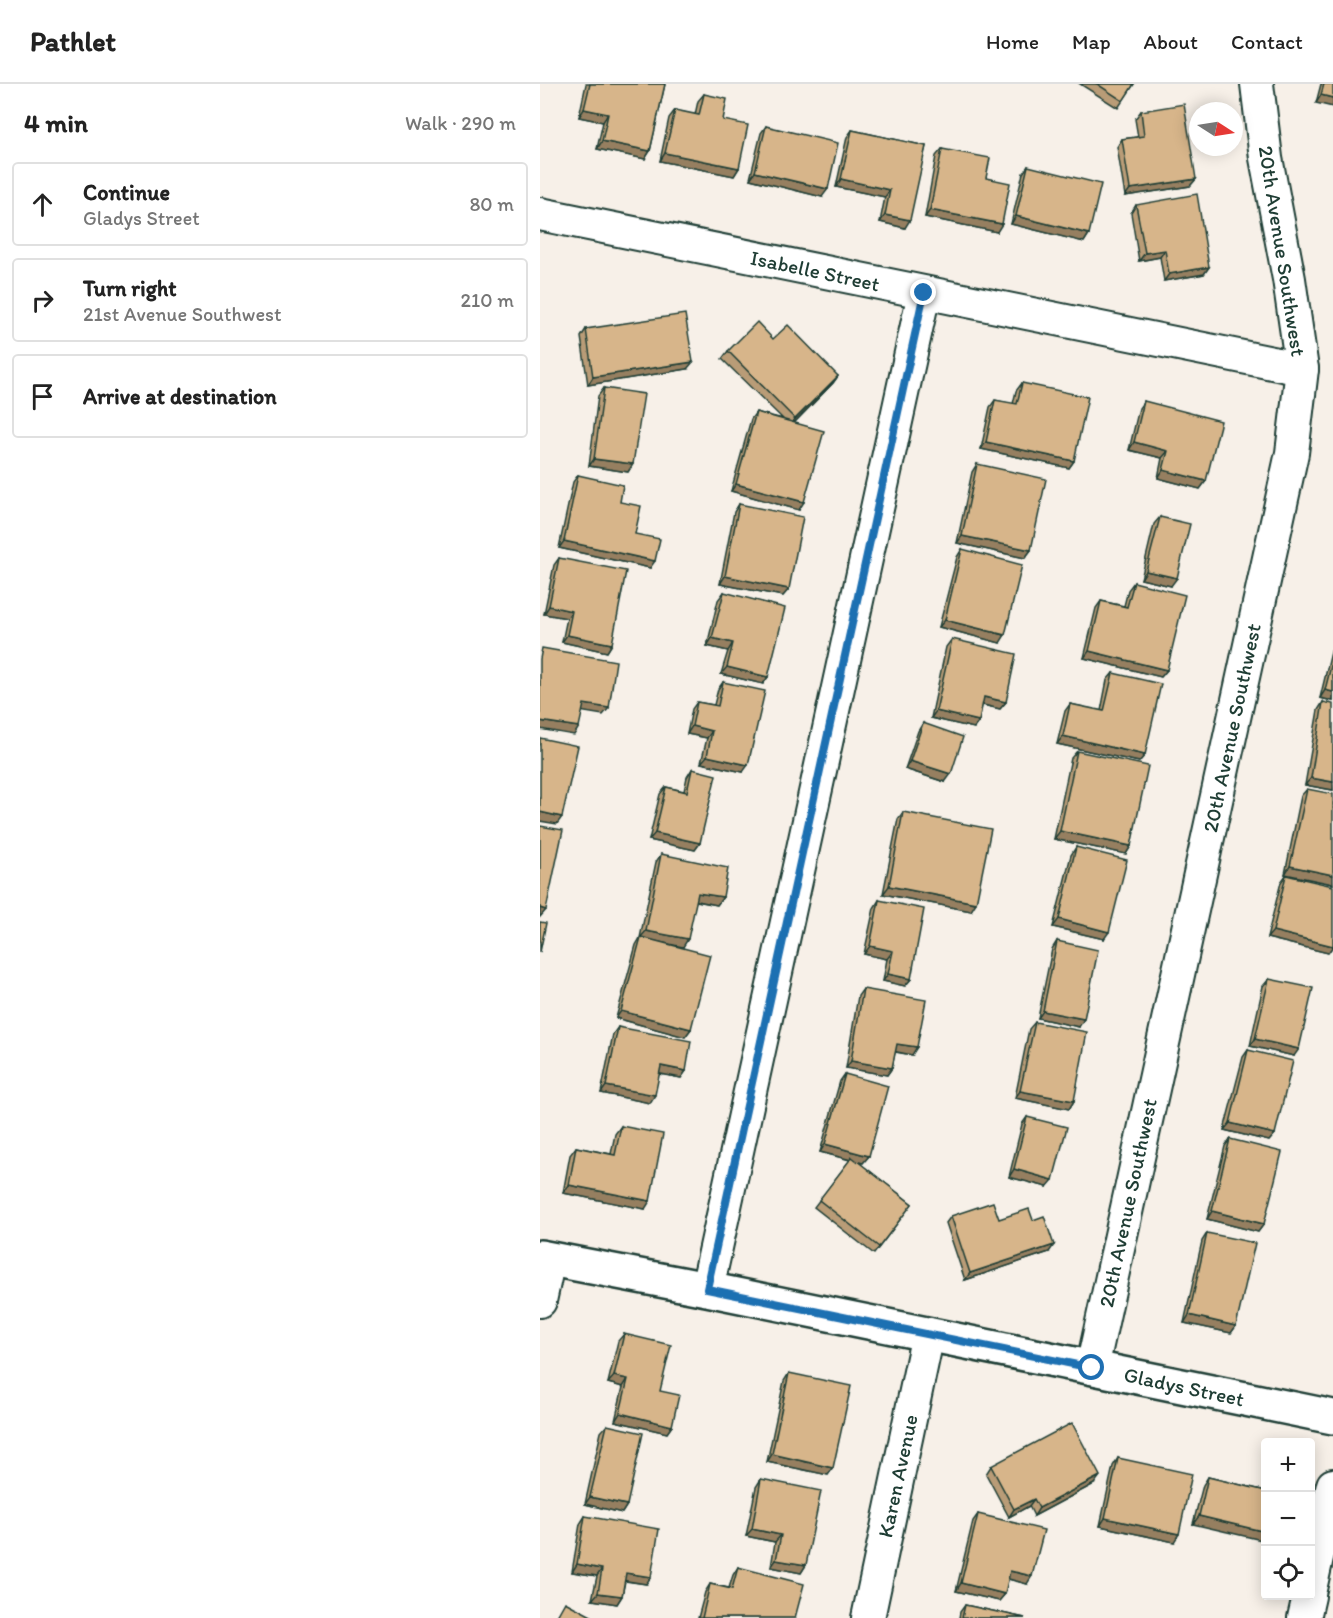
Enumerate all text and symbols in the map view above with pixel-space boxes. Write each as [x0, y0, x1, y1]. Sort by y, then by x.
text: Pathlet [30, 24, 116, 58]
text: Home [986, 29, 1039, 54]
text: Map [1072, 29, 1111, 54]
text: About [1144, 29, 1198, 54]
text: Contact [1231, 29, 1303, 54]
north arrow [1189, 102, 1243, 156]
text: 4 min [24, 107, 88, 139]
text: Walk · 290 m [405, 111, 516, 135]
street label: 20th Avenue Southwest [1253, 144, 1312, 358]
text: Continue [83, 179, 170, 206]
icon: ahead [26, 188, 59, 221]
text: 80 m [469, 192, 514, 216]
text: Gladys Street [83, 206, 200, 230]
street label: Isabelle Street [748, 245, 882, 296]
text: Turn right [83, 275, 177, 302]
route end [910, 279, 936, 305]
icon: right [26, 284, 59, 317]
text: 210 m [461, 288, 514, 312]
text: 21st Avenue Southwest [83, 302, 281, 326]
icon: arrive [26, 380, 59, 413]
text: Arrive at destination [83, 383, 277, 410]
street label: 20th Avenue Southwest [1197, 621, 1266, 835]
street label: 20th Avenue Southwest [1093, 1096, 1162, 1310]
route start [1078, 1354, 1104, 1380]
street label: Gladys Street [1122, 1362, 1247, 1411]
street label: Karen Avenue [872, 1412, 923, 1540]
map controls [1261, 1438, 1315, 1600]
button: + [1261, 1438, 1315, 1492]
button: − [1261, 1492, 1315, 1546]
button: locate [1261, 1546, 1315, 1600]

